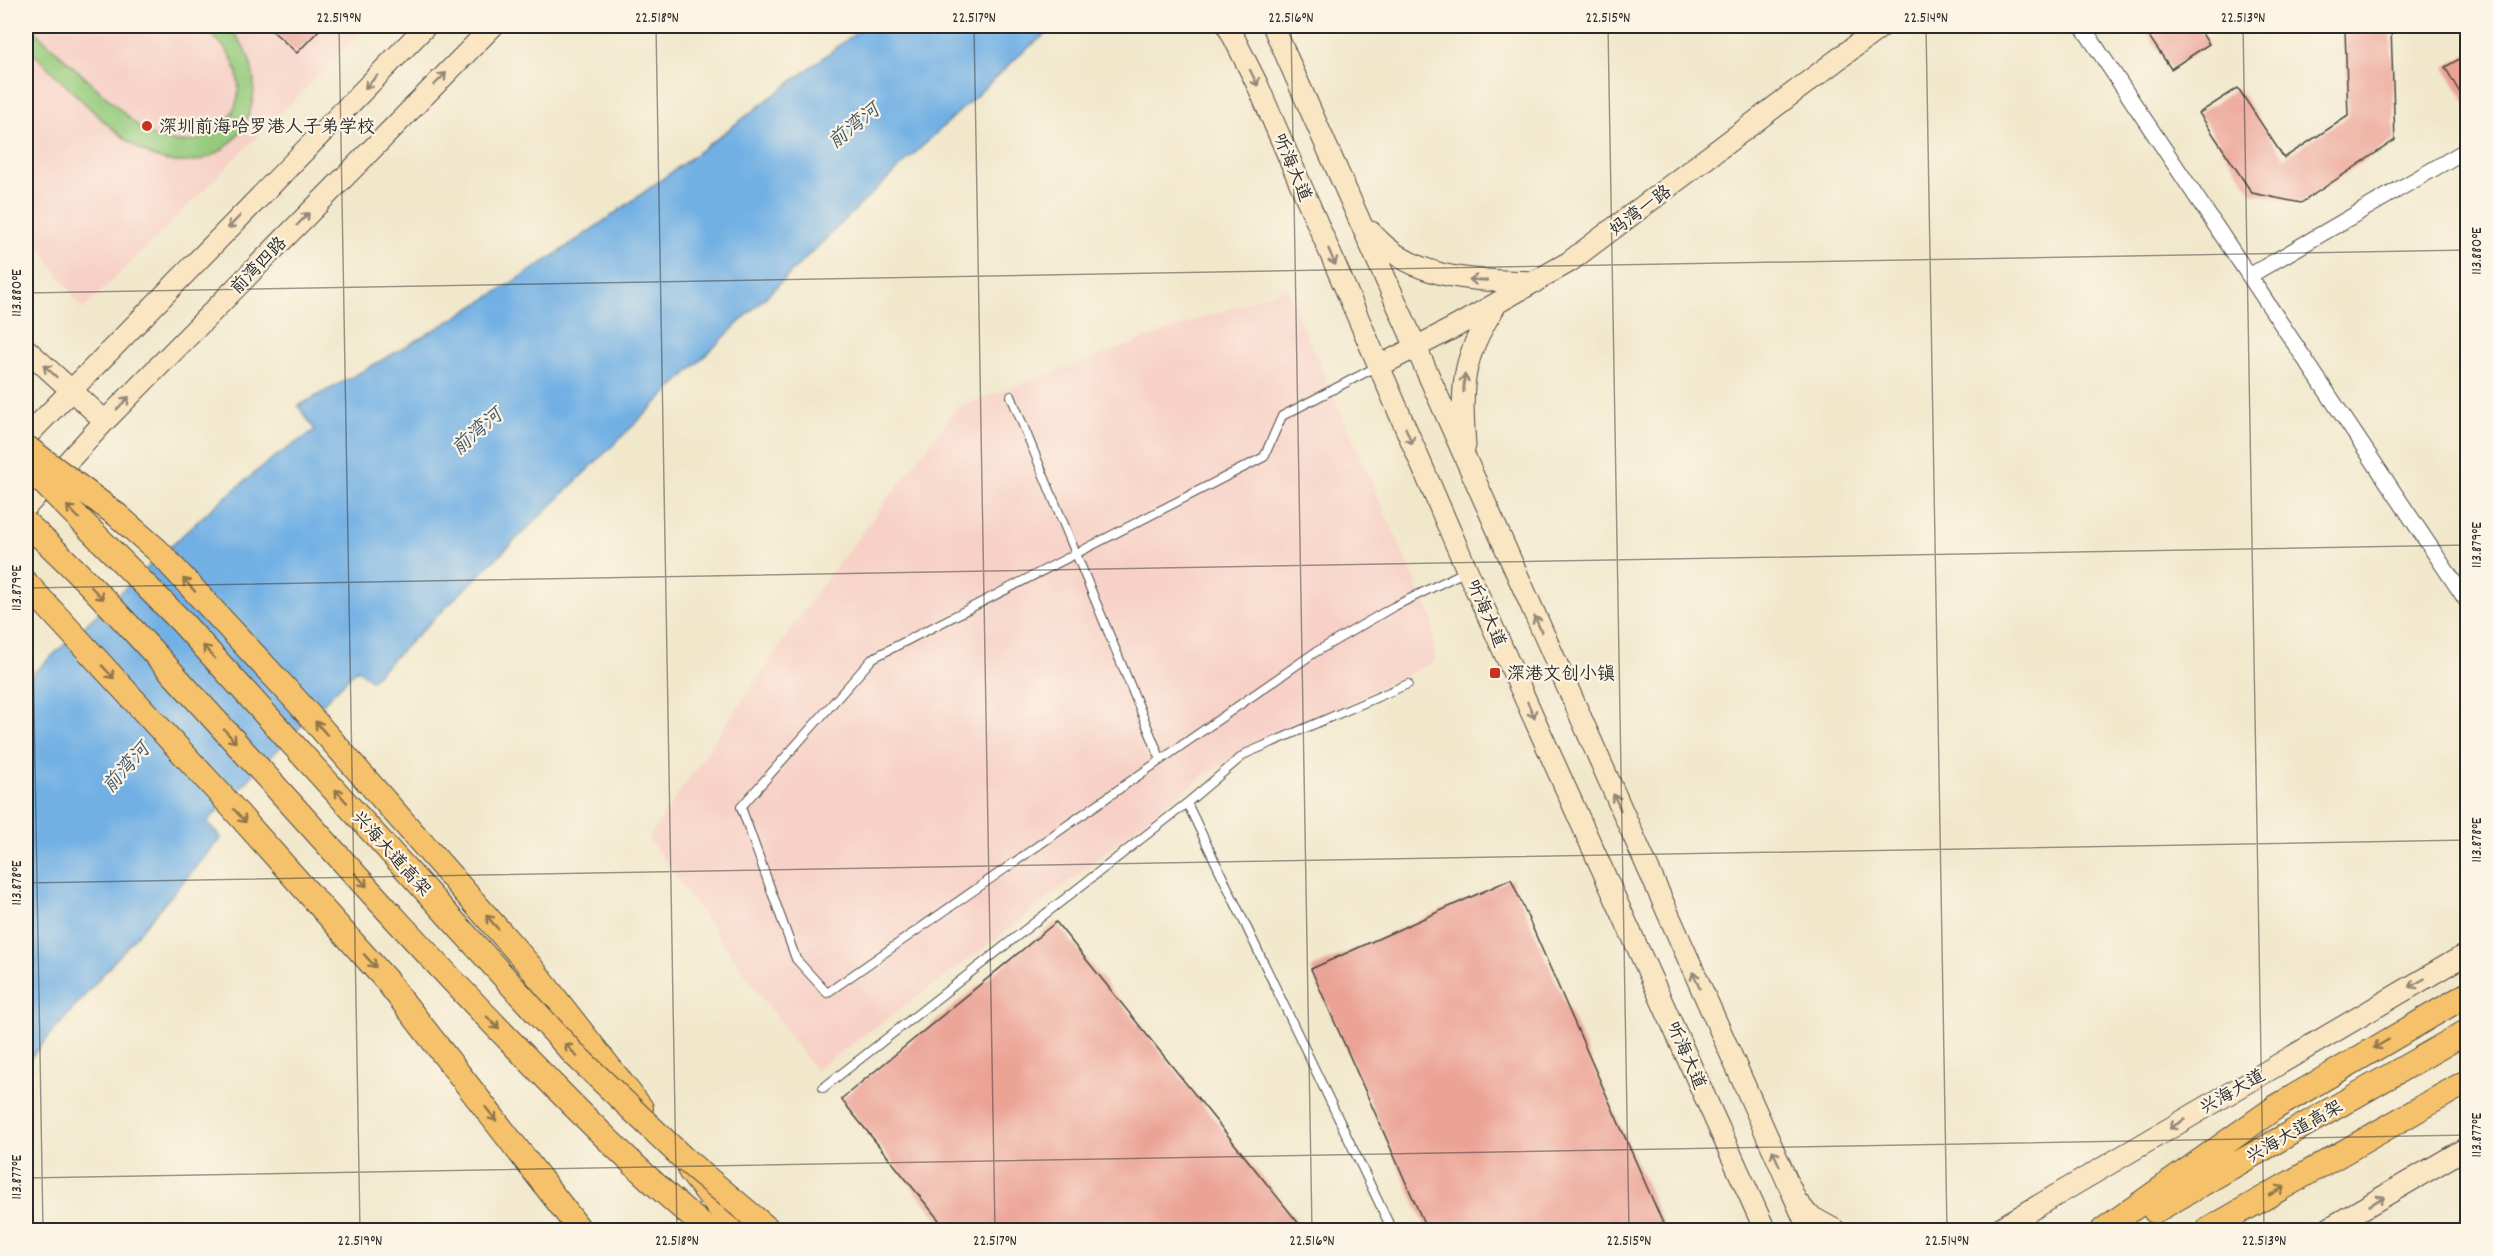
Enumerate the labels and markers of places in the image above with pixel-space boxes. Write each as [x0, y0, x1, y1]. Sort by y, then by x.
place label: 深圳前海哈罗港人子弟学校 [159, 116, 375, 141]
marker: 深圳前海哈罗港人子弟学校 [140, 119, 154, 133]
place label: 深港文创小镇 [1507, 663, 1615, 688]
marker: 深港文创小镇 [1488, 666, 1502, 680]

